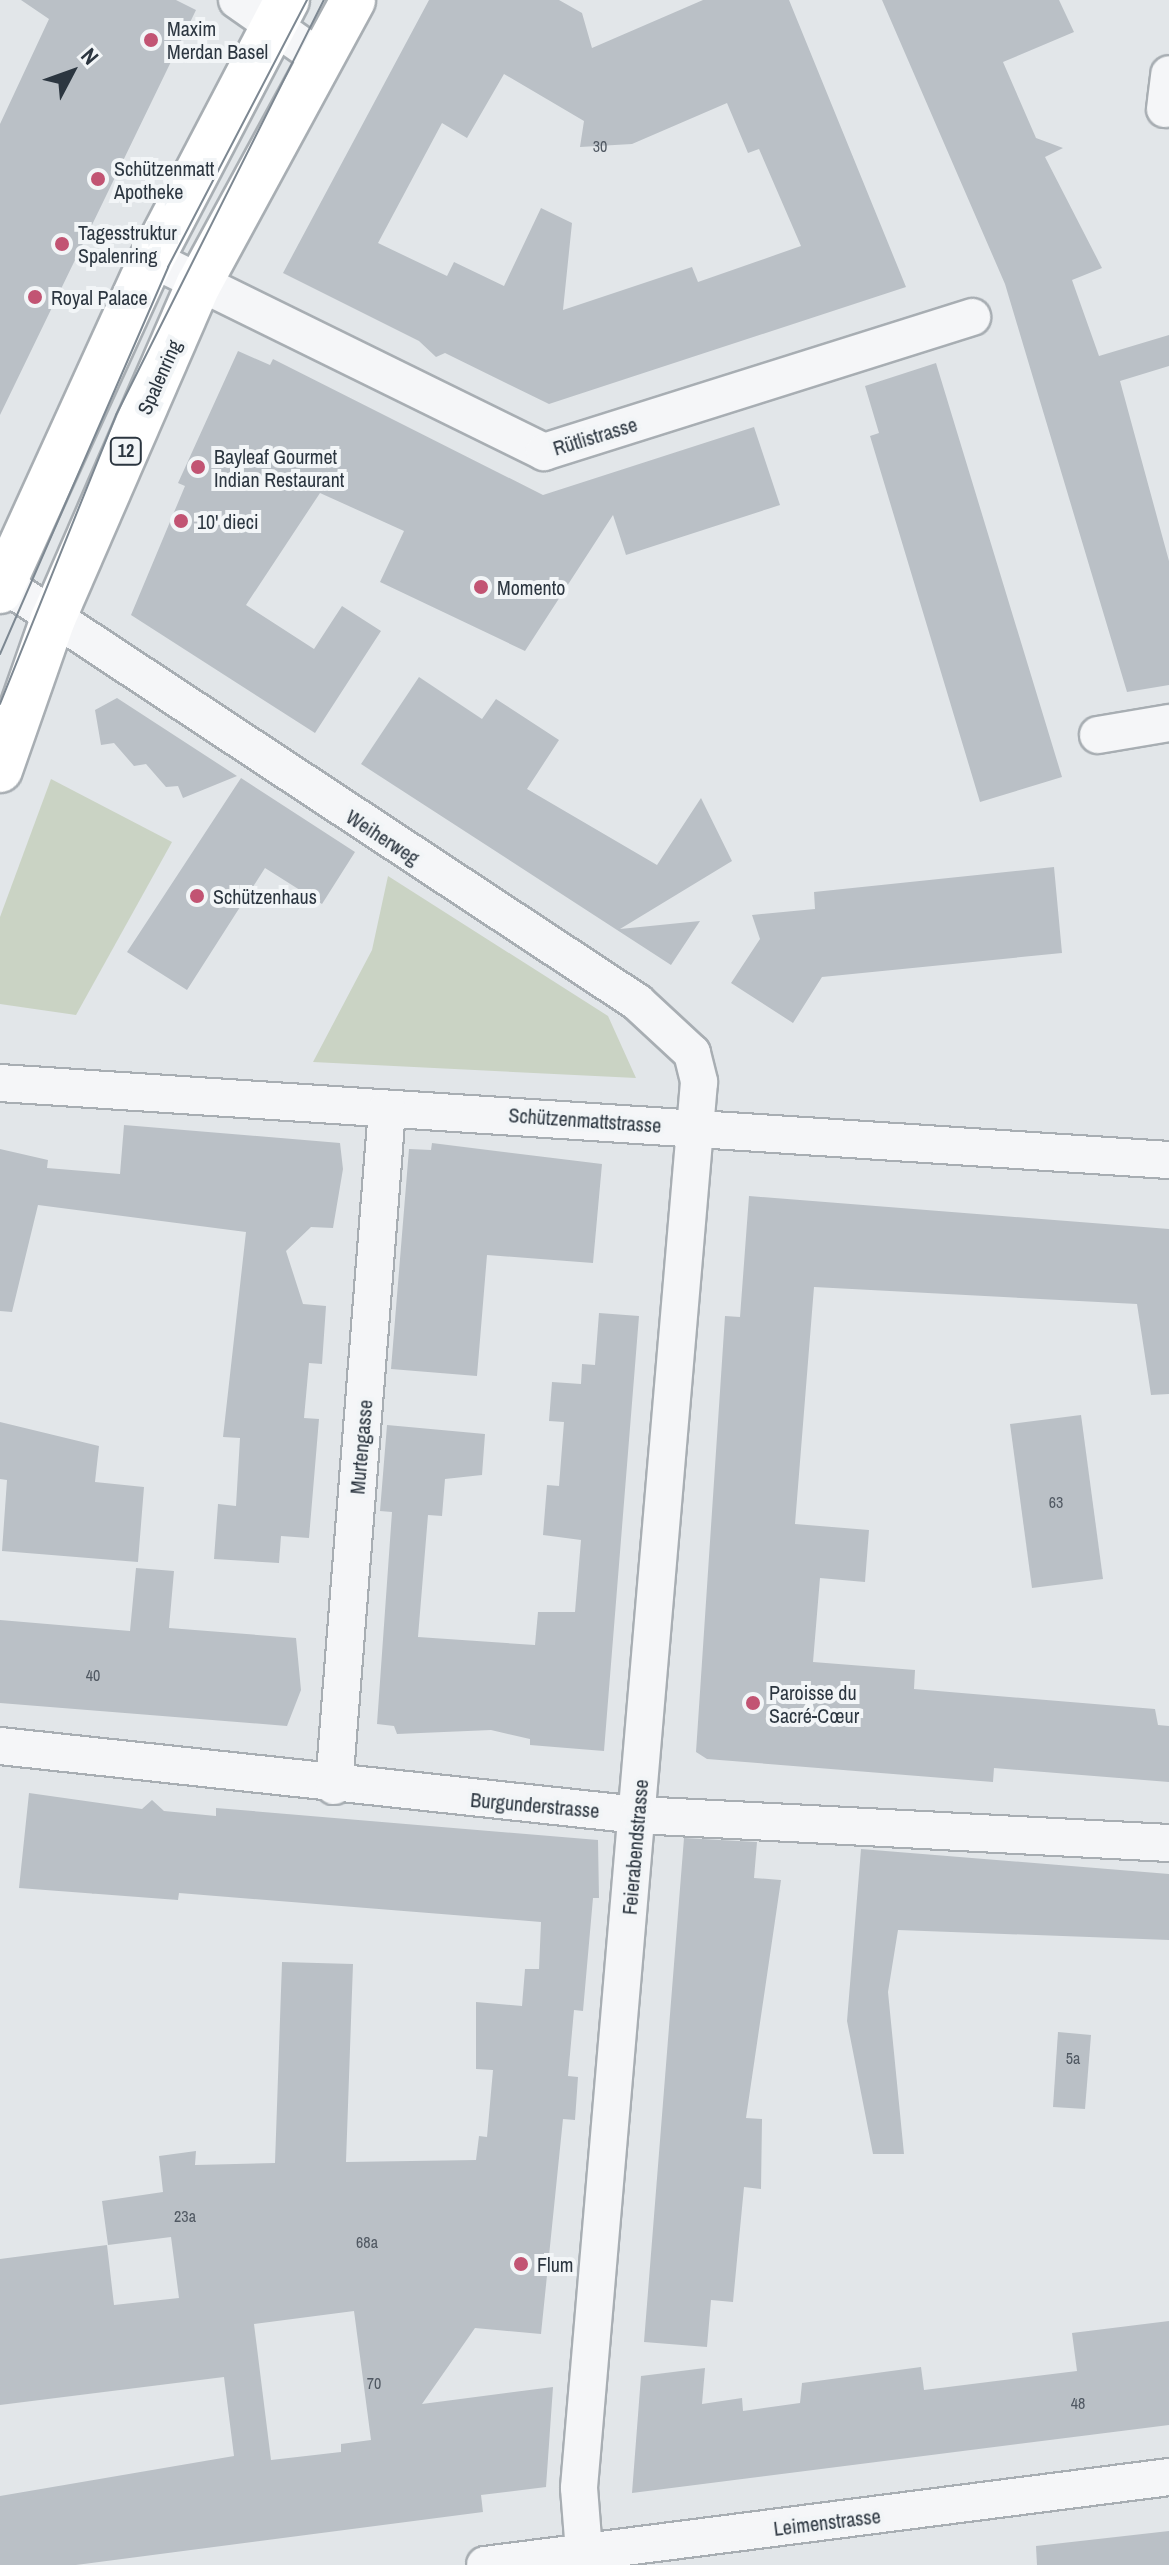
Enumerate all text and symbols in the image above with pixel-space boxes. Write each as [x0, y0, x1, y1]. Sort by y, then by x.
place label: Maxim Merdan Basel [167, 16, 268, 63]
marker: Maxim Merdan Basel [142, 31, 160, 49]
north arrow [32, 32, 112, 112]
text: N [75, 41, 106, 71]
house number: 30 [593, 136, 607, 156]
place label: Schützenmatt Apotheke [114, 156, 214, 203]
marker: Schützenmatt Apotheke [89, 170, 107, 188]
place label: Tagesstruktur Spalenring [78, 220, 177, 267]
marker: Tagesstruktur Spalenring [53, 235, 71, 253]
place label: Royal Palace [51, 285, 148, 309]
marker: Royal Palace [26, 288, 44, 306]
street label: Spalenring [132, 336, 186, 418]
street label: Rütlistrasse [550, 412, 640, 460]
road number: 12 [108, 437, 144, 465]
place label: Bayleaf Gourmet Indian Restaurant [214, 444, 344, 491]
marker: Bayleaf Gourmet Indian Restaurant [189, 458, 207, 476]
place label: 10' dieci [197, 509, 258, 533]
marker: 10' dieci [172, 512, 190, 530]
place label: Momento [497, 575, 565, 599]
marker: Momento [472, 578, 490, 596]
street label: Weiherweg [342, 804, 424, 870]
place label: Schützenhaus [213, 884, 317, 908]
marker: Schützenhaus [188, 887, 206, 905]
street label: Schützenmattstrasse [508, 1103, 662, 1137]
street label: Murtengasse [345, 1399, 377, 1495]
house number: 63 [1049, 1492, 1063, 1512]
house number: 40 [86, 1665, 100, 1685]
place label: Paroisse du Sacré-Cœur [769, 1680, 859, 1727]
marker: Paroisse du Sacré-Cœur [744, 1694, 762, 1712]
street label: Feierabendstrasse [617, 1778, 653, 1916]
street label: Burgunderstrasse [469, 1787, 601, 1823]
house number: 5a [1066, 2048, 1080, 2068]
house number: 23a [174, 2206, 196, 2226]
house number: 68a [356, 2232, 378, 2252]
place label: Flum [537, 2252, 573, 2276]
marker: Flum [512, 2255, 530, 2273]
house number: 70 [367, 2373, 381, 2393]
house number: 48 [1071, 2393, 1085, 2413]
street label: Leimenstrasse [772, 2504, 882, 2540]

